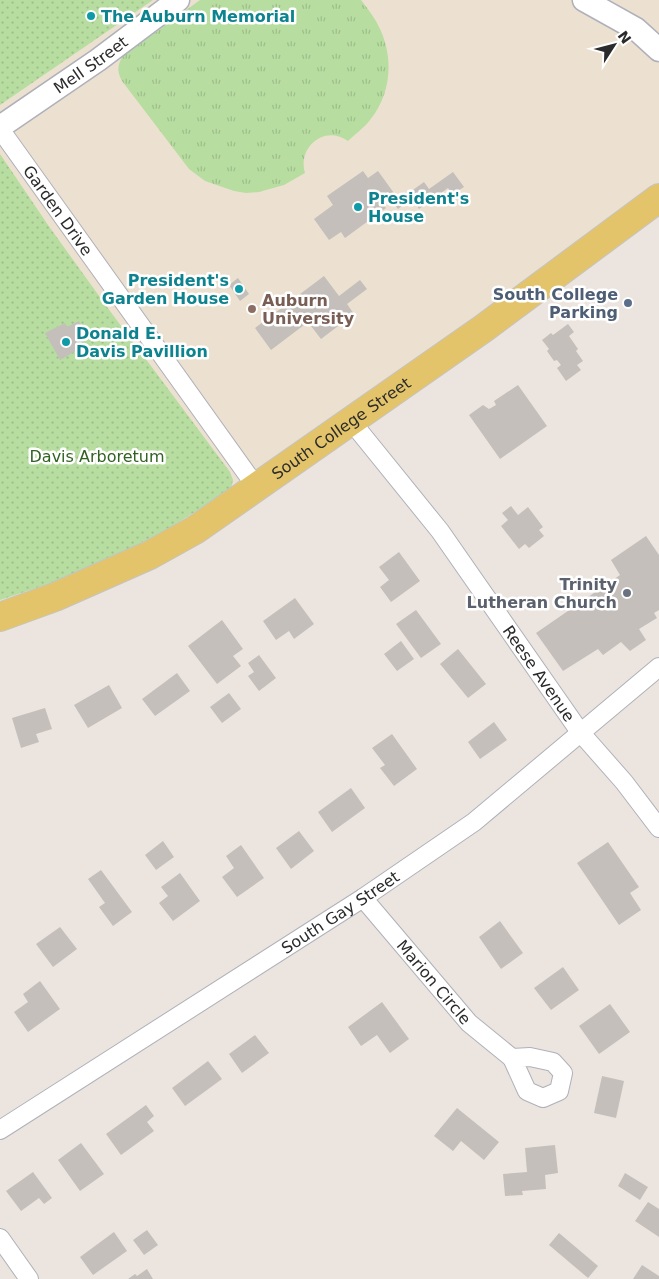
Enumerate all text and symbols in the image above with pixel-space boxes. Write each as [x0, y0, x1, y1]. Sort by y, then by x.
place label: The Auburn Memorial [101, 7, 295, 26]
marker: The Auburn Memorial [85, 10, 97, 22]
north arrow [589, 20, 639, 70]
text: N [615, 28, 634, 47]
street label: Mell Street [50, 32, 131, 97]
street label: Garden Drive [20, 162, 97, 259]
place label: President's House [368, 189, 469, 226]
marker: President's House [352, 201, 364, 213]
place label: President's Garden House [102, 271, 229, 308]
marker: President's Garden House [233, 283, 245, 295]
place label: South College Parking [493, 285, 618, 322]
place label: Auburn University [262, 291, 355, 328]
marker: South College Parking [622, 297, 634, 309]
marker: Auburn University [246, 303, 258, 315]
place label: Donald E. Davis Pavillion [76, 324, 208, 361]
marker: Donald E. Davis Pavillion [60, 336, 72, 348]
street label: South College Street [268, 373, 414, 483]
park label: Davis Arboretum [30, 447, 165, 466]
place label: Trinity Lutheran Church [467, 575, 618, 612]
marker: Trinity Lutheran Church [621, 587, 633, 599]
street label: Reese Avenue [499, 622, 579, 725]
street label: South Gay Street [278, 867, 403, 957]
street label: Marion Circle [393, 936, 475, 1028]

